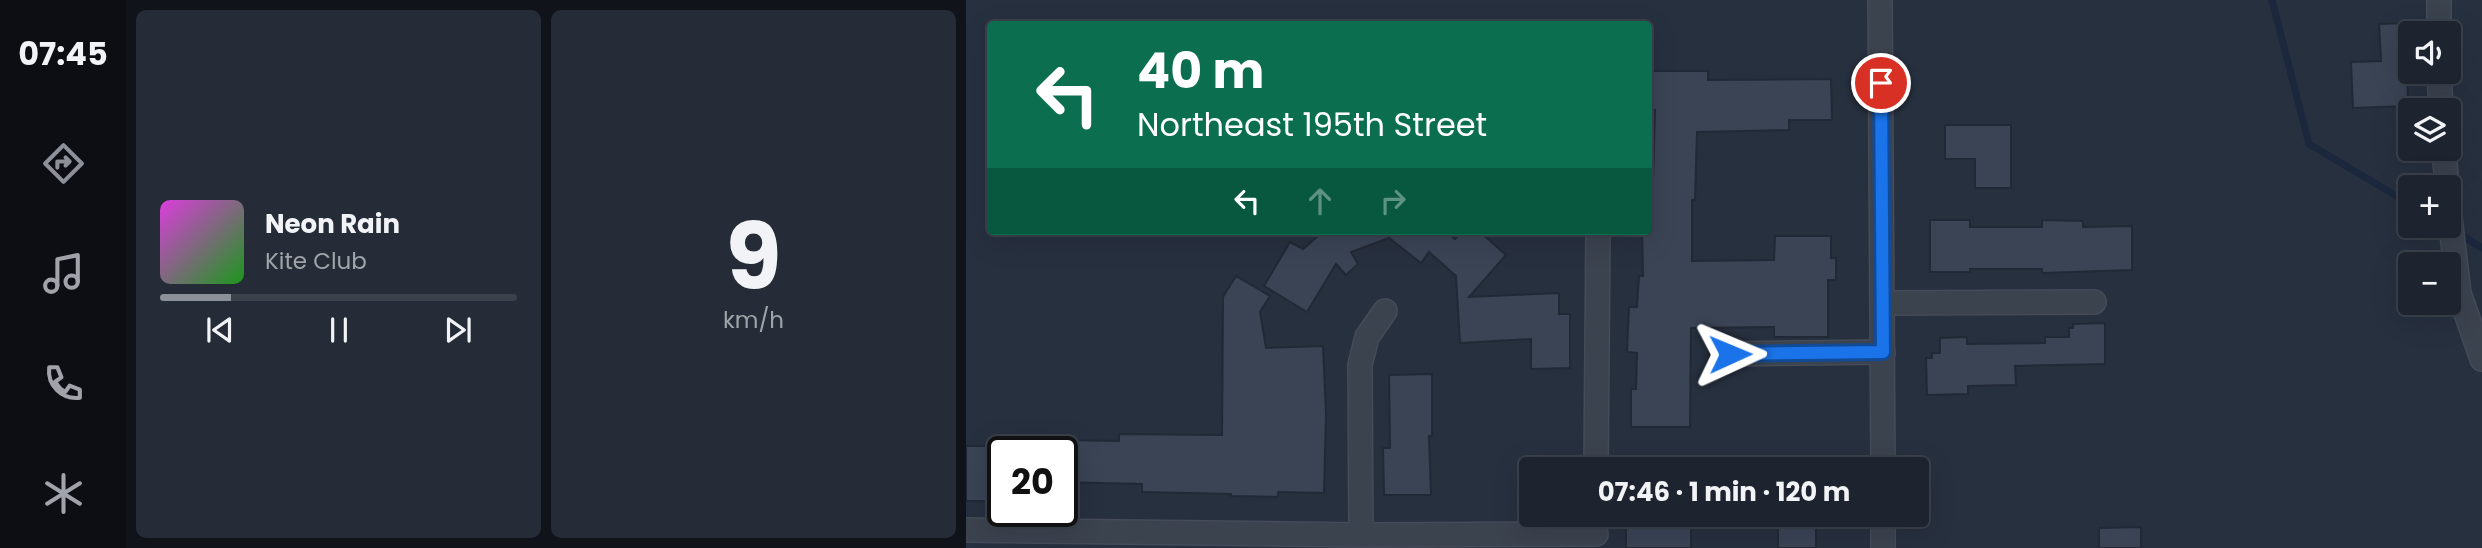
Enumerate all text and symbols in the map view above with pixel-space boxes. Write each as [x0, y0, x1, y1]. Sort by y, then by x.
map controls [2398, 21, 2461, 315]
button: sound [2398, 21, 2461, 84]
text: 07:45 [18, 31, 108, 76]
text: 40 m [1137, 37, 1264, 105]
icon: left [1022, 49, 1113, 140]
pin [1851, 53, 1911, 113]
icon: arrive [1862, 64, 1900, 102]
button: layers [2398, 98, 2461, 161]
text: Northeast 195th Street [1137, 102, 1487, 147]
icon: directions [39, 139, 88, 188]
button: + [2398, 175, 2461, 238]
icon: left [1228, 182, 1266, 220]
icon: ahead [1301, 182, 1339, 220]
icon: right [1374, 182, 1412, 220]
text: 9 [726, 193, 781, 321]
text: Neon Rain [265, 206, 400, 242]
text: Kite Club [265, 245, 367, 277]
icon: music [39, 249, 88, 298]
button: − [2398, 252, 2461, 315]
text: km/h [723, 304, 784, 336]
icon: previous [201, 311, 239, 349]
icon: pause [320, 311, 358, 349]
icon: next [439, 311, 477, 349]
position arrow [1693, 317, 1767, 391]
icon: phone [39, 359, 88, 408]
speed limit sign: 20 [987, 436, 1078, 527]
icon: climate [39, 469, 88, 518]
text: 07:46 · 1 min · 120 m [1598, 474, 1850, 510]

